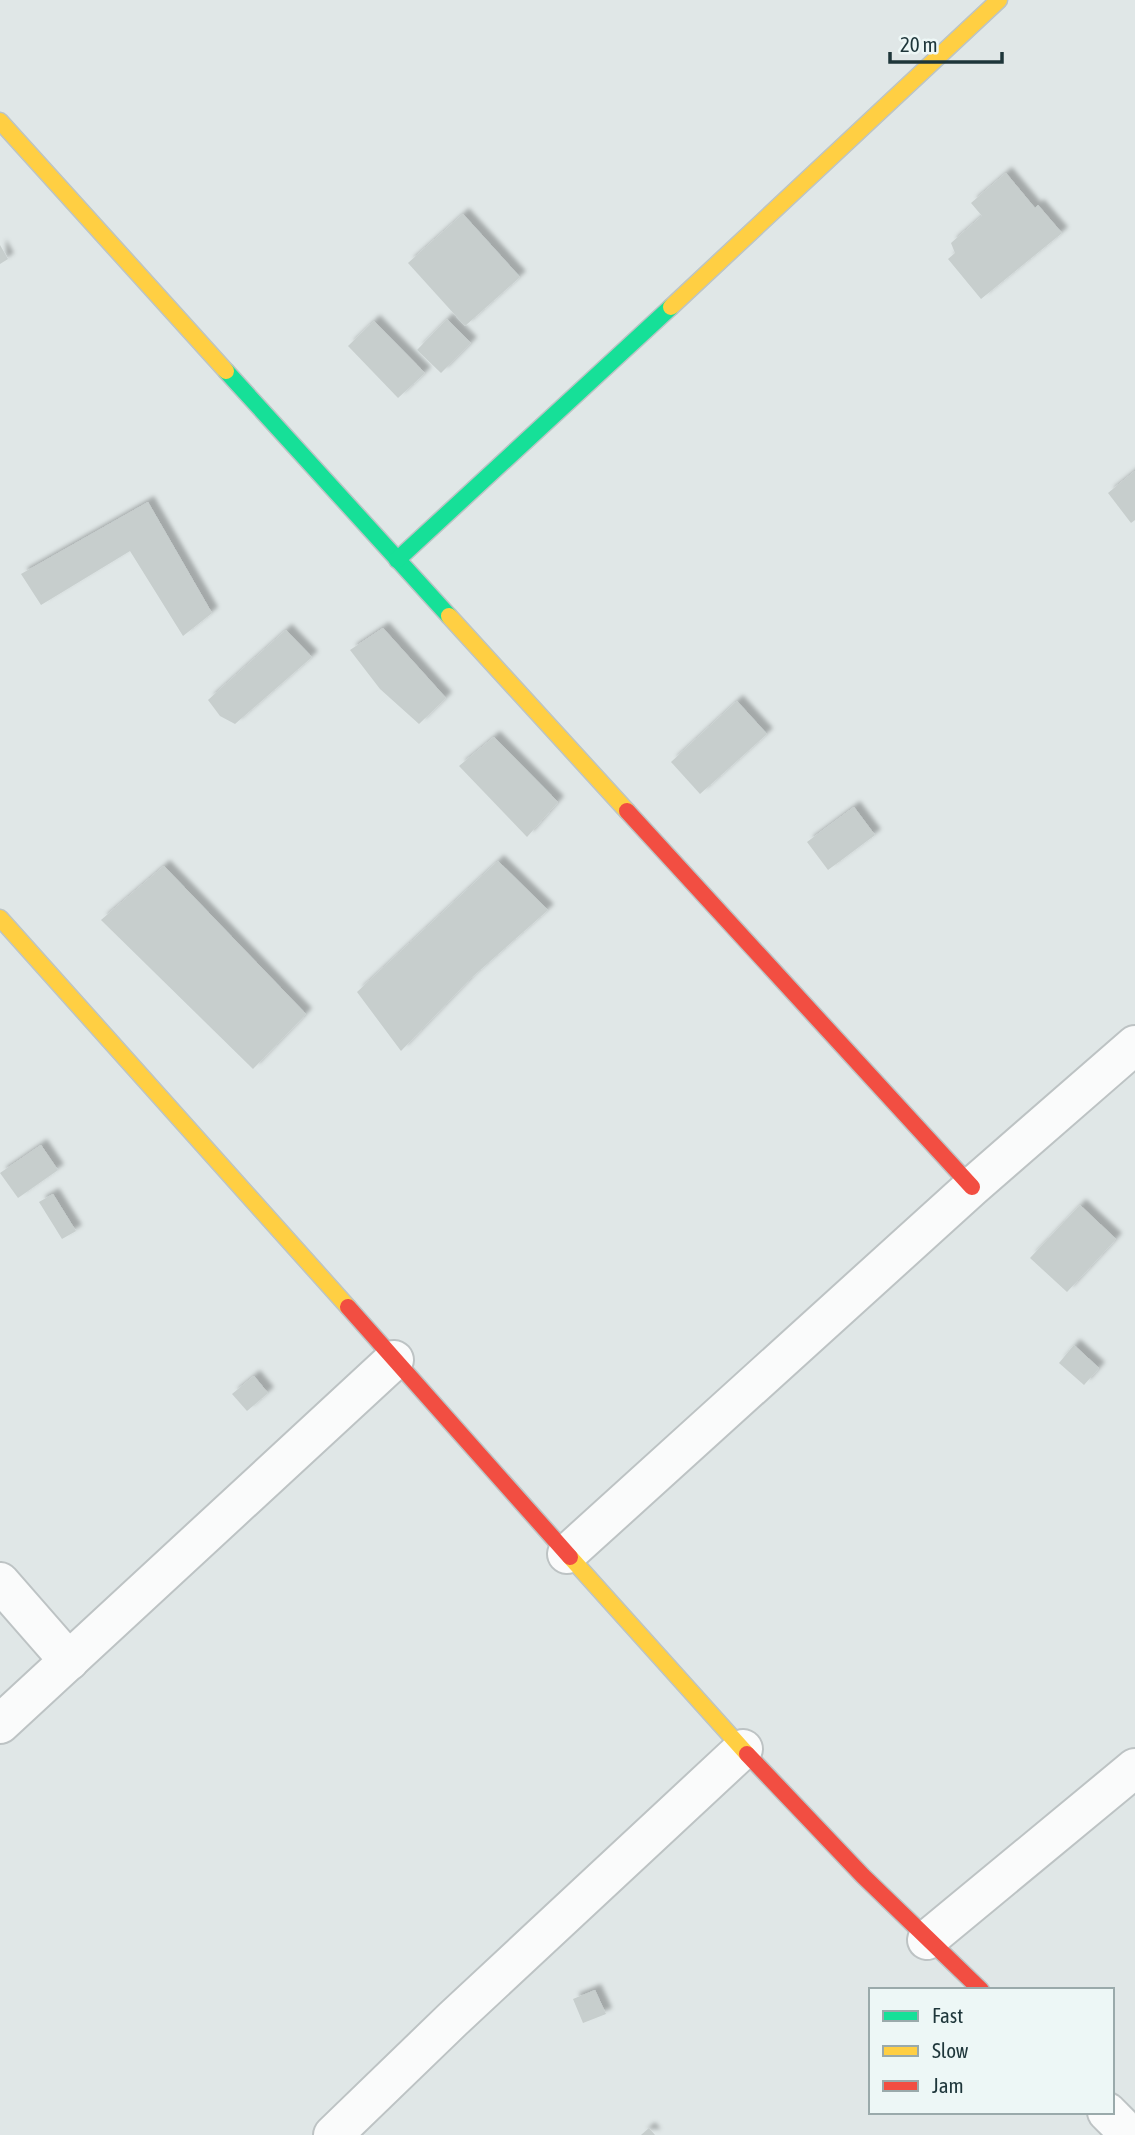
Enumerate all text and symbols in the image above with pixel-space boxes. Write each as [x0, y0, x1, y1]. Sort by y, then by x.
scale bar [890, 21, 1002, 65]
text: 20 m [900, 32, 938, 56]
legend [869, 1988, 1114, 2114]
text: Fast [932, 2003, 963, 2027]
text: Slow [932, 2038, 969, 2062]
text: Jam [932, 2073, 964, 2097]

